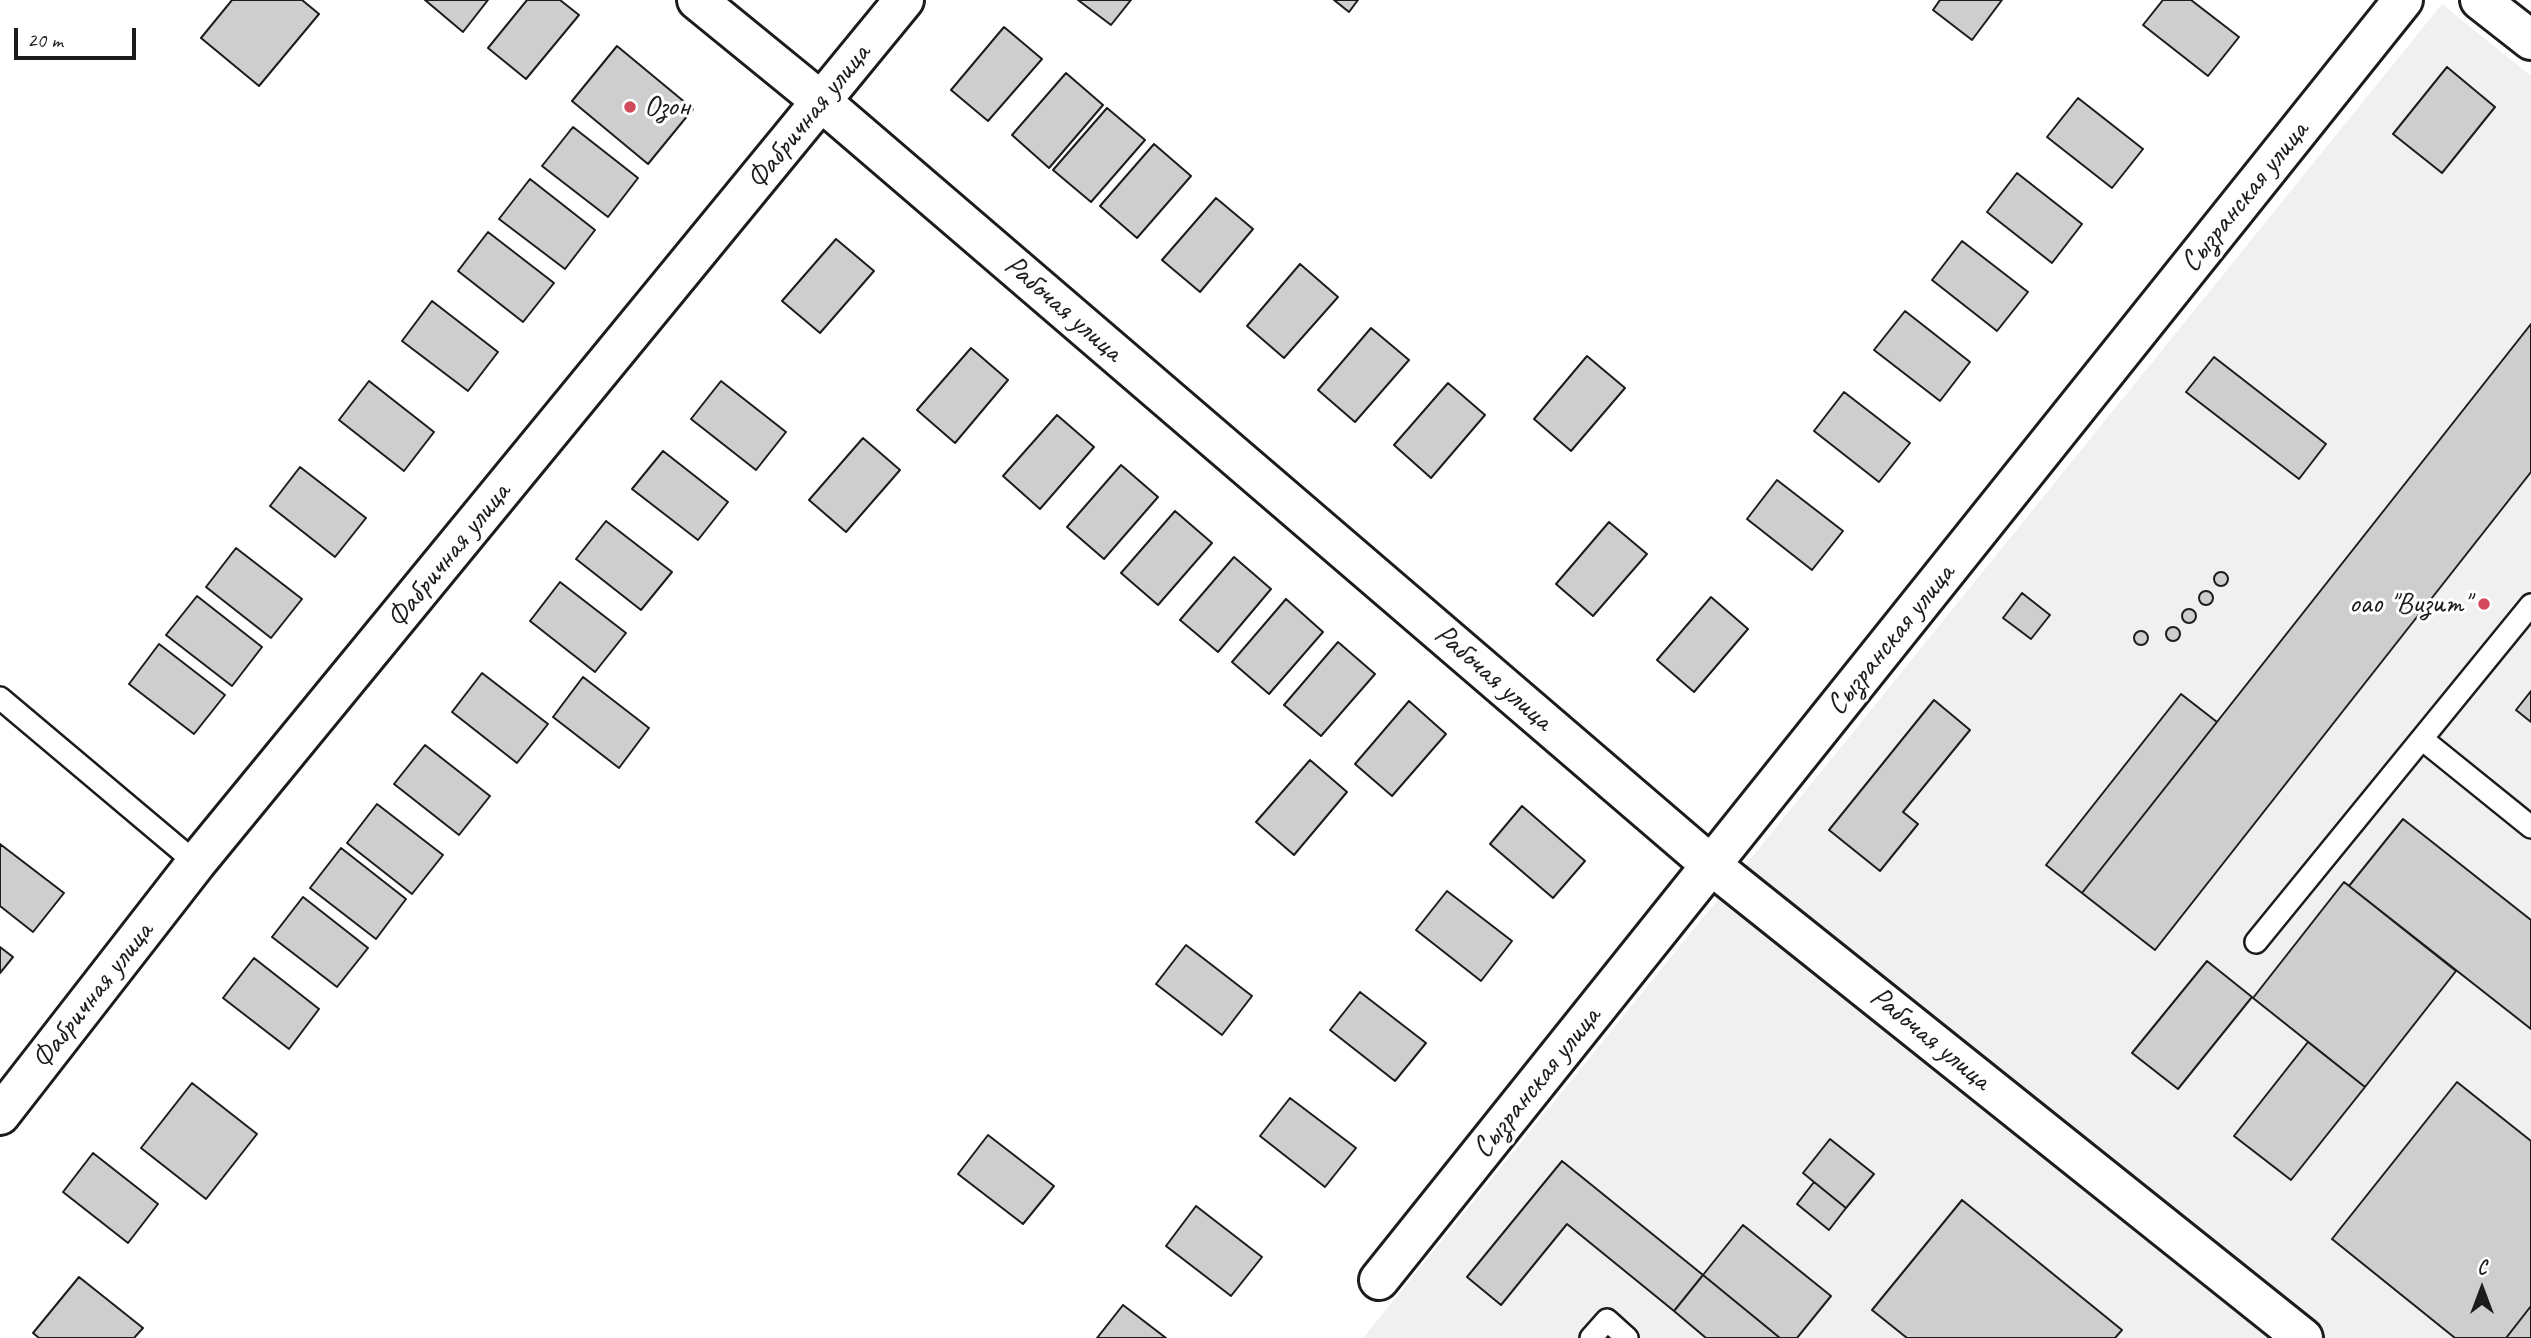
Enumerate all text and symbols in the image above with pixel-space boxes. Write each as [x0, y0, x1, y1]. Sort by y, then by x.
scale bar [18, 14, 140, 58]
text: 20 m [27, 27, 63, 53]
street label: Фабричная улица [739, 37, 879, 197]
place label: Озон [644, 89, 690, 125]
marker: Озон [622, 99, 638, 115]
street label: Сызранская улица [2173, 114, 2317, 280]
street label: Рабочая улица [997, 248, 1129, 370]
street label: Фабричная улица [379, 476, 519, 636]
street label: Сызранская улица [1819, 557, 1963, 723]
place label: оао "Визит" [2349, 586, 2470, 622]
marker: оао "Визит" [2476, 596, 2492, 612]
street label: Рабочая улица [1427, 617, 1559, 739]
street label: Фабричная улица [24, 915, 162, 1077]
street label: Рабочая улица [1862, 979, 1998, 1099]
street label: Сызранская улица [1465, 1000, 1609, 1166]
north arrow [2447, 1254, 2517, 1324]
text: С [2477, 1256, 2487, 1280]

